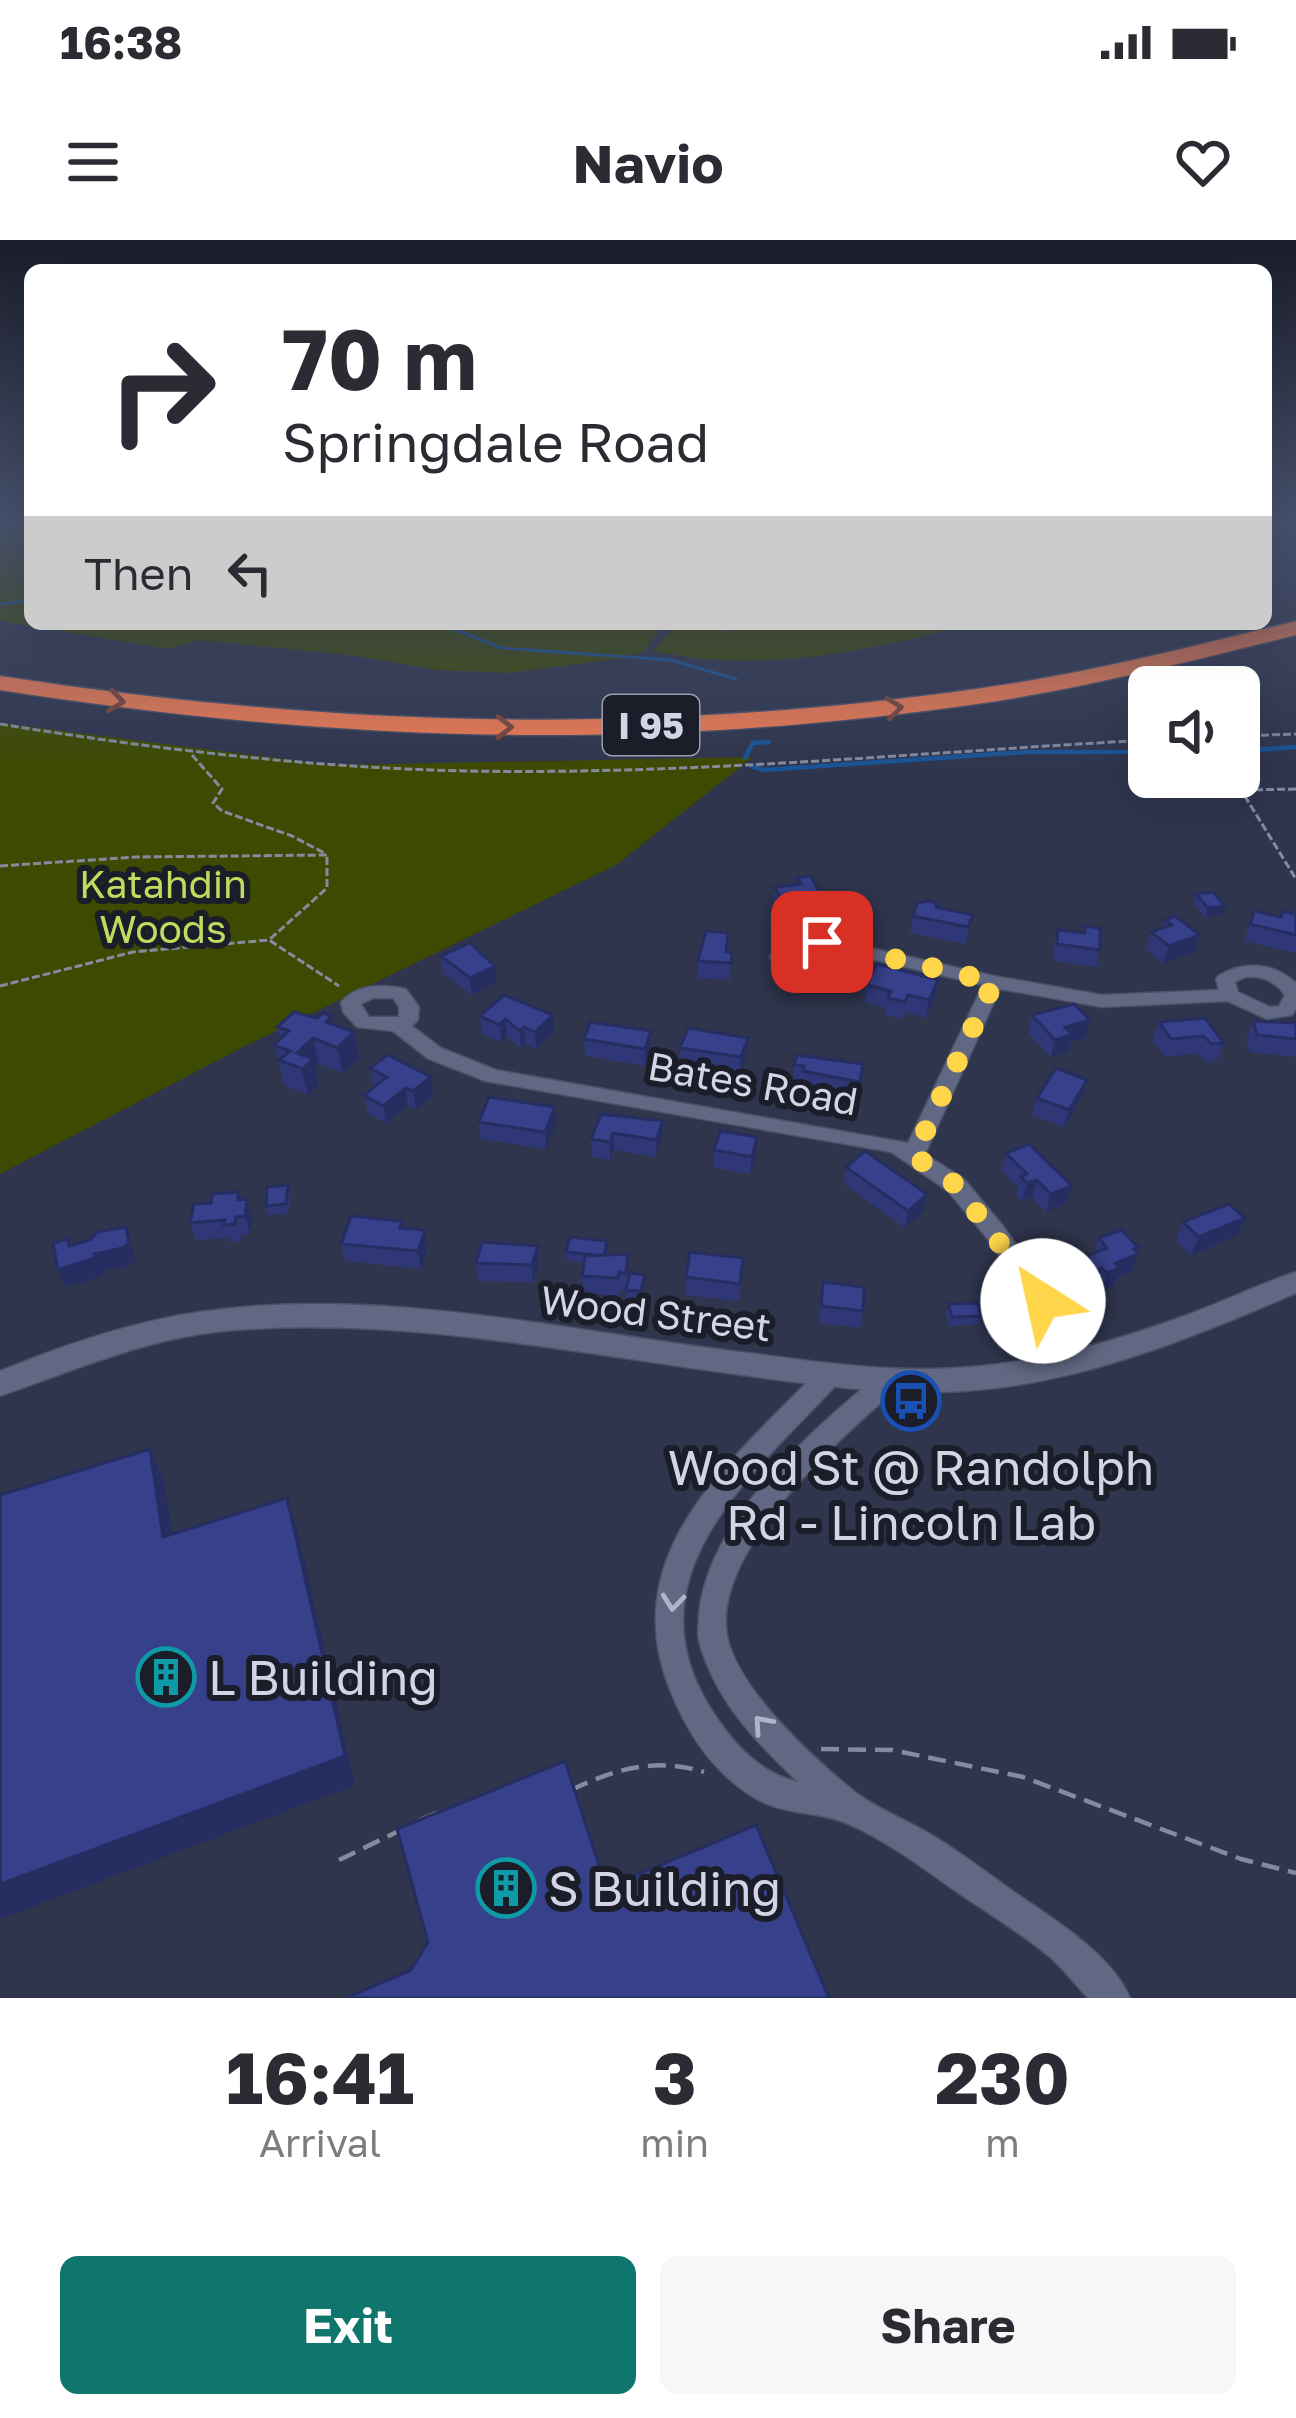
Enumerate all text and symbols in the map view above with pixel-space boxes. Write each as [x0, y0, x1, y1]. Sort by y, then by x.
text: 16:38 [60, 15, 182, 69]
icon: menu [60, 129, 126, 195]
icon: heart [1170, 129, 1236, 195]
text: Navio [572, 130, 724, 195]
text: 70 m [282, 308, 477, 408]
icon: right [84, 312, 240, 468]
text: Springdale Road [282, 409, 709, 474]
icon: left [217, 540, 283, 606]
text: Then [84, 546, 193, 600]
map controls [1128, 666, 1260, 798]
button: sound [1128, 666, 1260, 798]
one-way arrow [106, 687, 125, 713]
road number: I 95 [603, 695, 699, 755]
one-way arrow [884, 695, 904, 721]
one-way arrow [496, 714, 514, 740]
park label: Katahdin Woods [79, 860, 247, 952]
pin [771, 891, 873, 993]
icon: arrive [789, 909, 855, 975]
street label: Bates Road [645, 1041, 861, 1125]
position arrow [980, 1238, 1106, 1364]
street label: Wood Street [538, 1276, 774, 1350]
bus stop icon: Wood St @ Randolph Rd - Lincoln Lab [880, 1370, 942, 1432]
place label: Wood St @ Randolph Rd - Lincoln Lab [668, 1438, 1154, 1551]
one-way arrow [661, 1593, 686, 1612]
building icon: L Building [135, 1646, 197, 1708]
place label: L Building [208, 1648, 438, 1706]
one-way arrow [755, 1715, 777, 1737]
building icon: S Building [475, 1857, 537, 1919]
place label: S Building [548, 1859, 781, 1917]
text: 16:41 [226, 2033, 414, 2120]
text: 3 [653, 2033, 697, 2120]
text: 230 [935, 2033, 1070, 2120]
text: Arrival [259, 2119, 381, 2166]
text: min [640, 2119, 709, 2166]
text: m [985, 2119, 1020, 2166]
button: Exit [60, 2256, 636, 2394]
button: Share [660, 2256, 1236, 2394]

